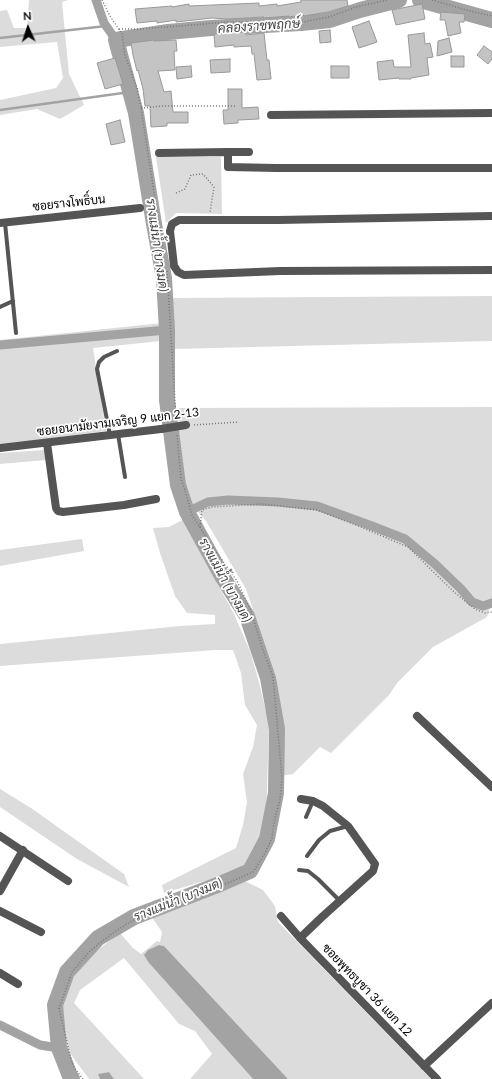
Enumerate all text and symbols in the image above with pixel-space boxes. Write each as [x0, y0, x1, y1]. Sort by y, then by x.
north arrow [8, 8, 48, 48]
text: N [23, 9, 32, 22]
water label: คลองราชพฤกษ์ [217, 15, 301, 37]
street label: ซอยรางโพธิ์บน [32, 192, 106, 214]
water label: รางแม่น้ำ (บางมด) [143, 197, 171, 293]
street label: ซอยอนามัยงามเจริญ 9 แยก 2-13 [36, 405, 200, 439]
water label: รางแม่น้ำ (บางมด) [195, 535, 255, 625]
water label: รางแม่น้ำ (บางมด) [131, 875, 225, 925]
street label: ซอยพุทธบูชา 36 แยก 12 [319, 941, 415, 1039]

